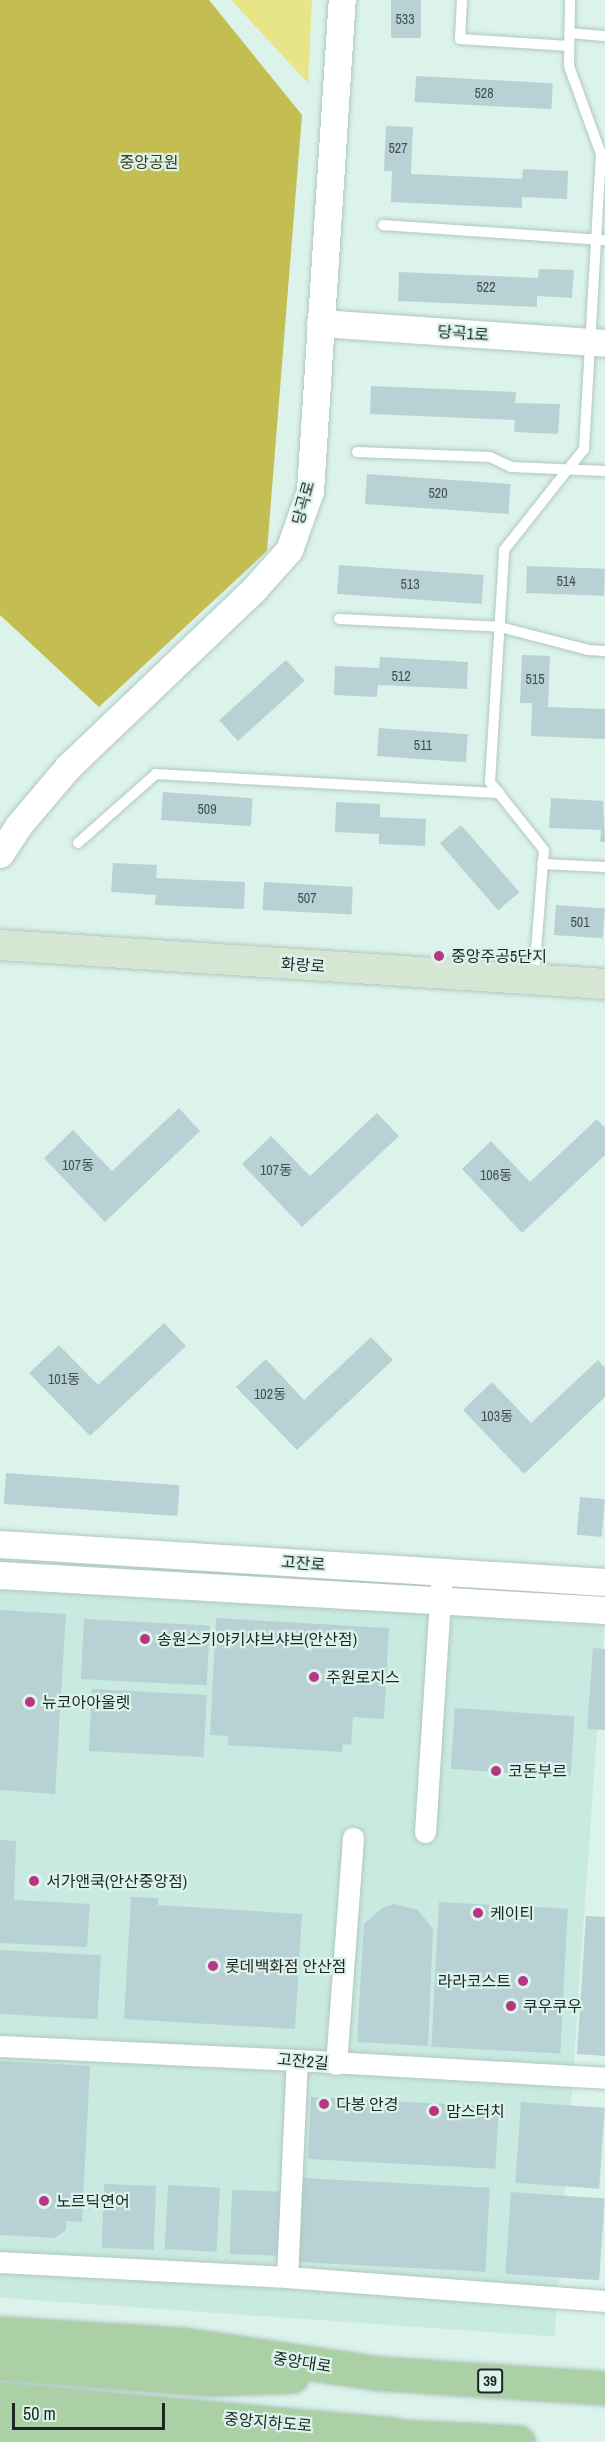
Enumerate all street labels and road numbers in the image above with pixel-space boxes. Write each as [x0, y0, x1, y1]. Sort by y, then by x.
street label: 당곡1로 [437, 322, 489, 344]
street label: 당곡로 [288, 479, 318, 527]
street label: 화랑로 [280, 954, 326, 976]
street label: 고잔로 [280, 1552, 326, 1574]
street label: 고잔2길 [277, 2049, 329, 2073]
street label: 중앙대로 [271, 2348, 333, 2376]
road number: 39 [476, 2369, 504, 2393]
street label: 중앙지하도로 [223, 2409, 313, 2435]

